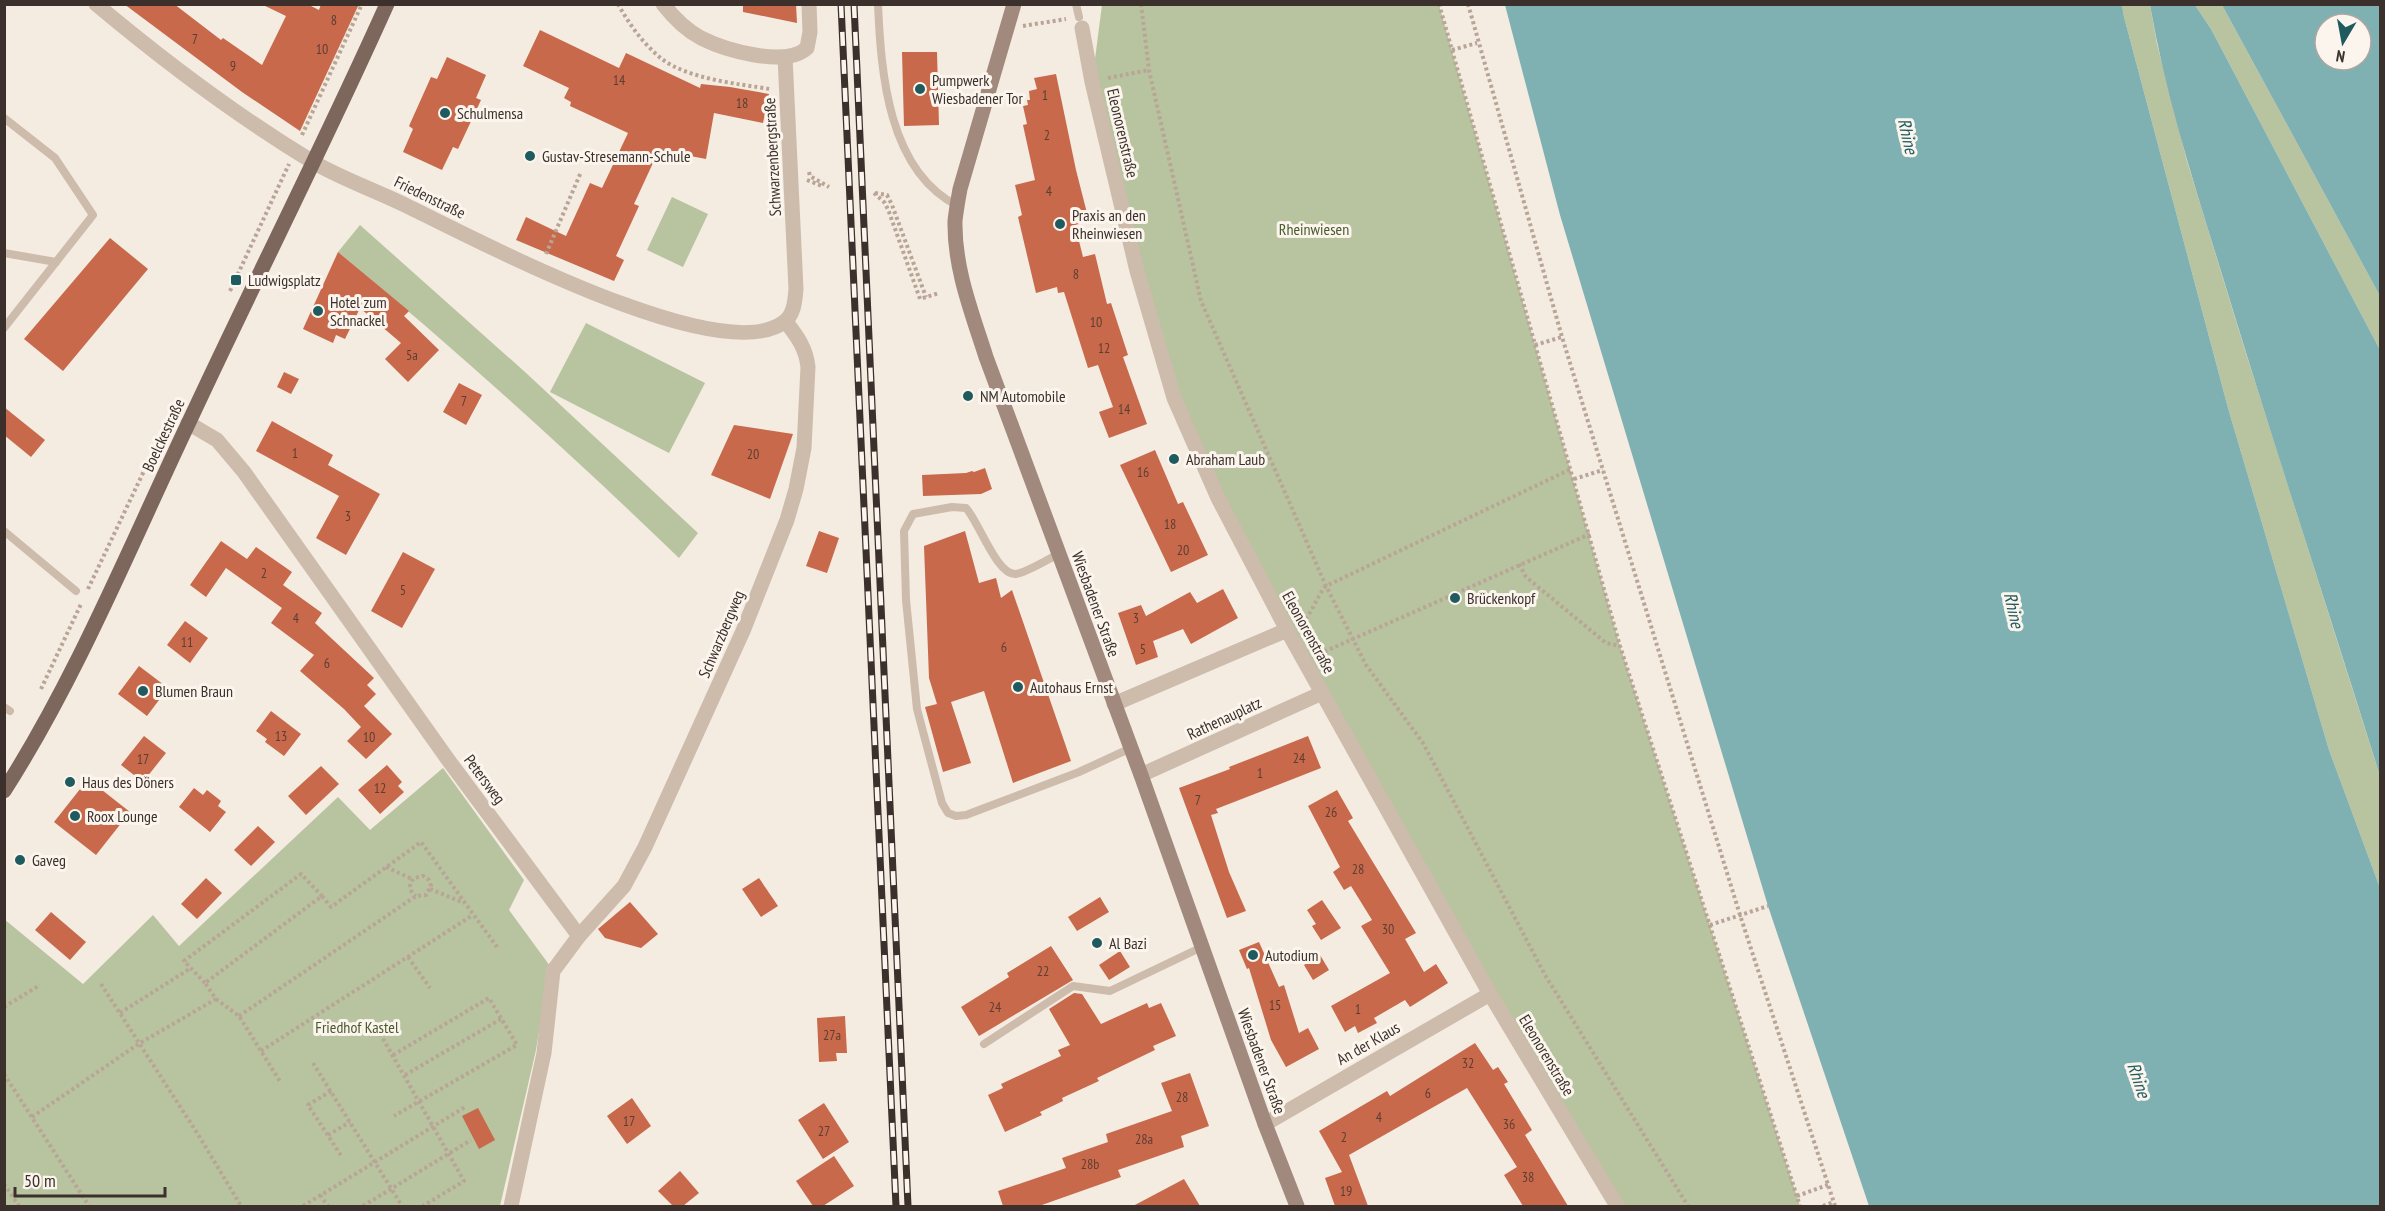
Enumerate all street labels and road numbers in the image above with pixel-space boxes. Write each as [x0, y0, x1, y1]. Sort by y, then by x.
street label: Eleonorenstraße [1103, 86, 1143, 180]
street label: Schwarzenbergstraße [759, 97, 785, 217]
street label: Friedenstraße [391, 171, 469, 223]
street label: Boelckestraße [137, 395, 189, 475]
street label: Wiesbadener Straße [1068, 548, 1124, 660]
street label: Schwarzbergweg [694, 587, 748, 681]
street label: Eleonorenstraße [1278, 587, 1340, 677]
street label: Rathenauplatz [1184, 692, 1265, 744]
street label: Petersweg [460, 750, 510, 808]
street label: Wiesbadener Straße [1234, 1005, 1290, 1117]
street label: Eleonorenstraße [1515, 1011, 1579, 1099]
street label: An der Klaus [1333, 1017, 1403, 1069]

